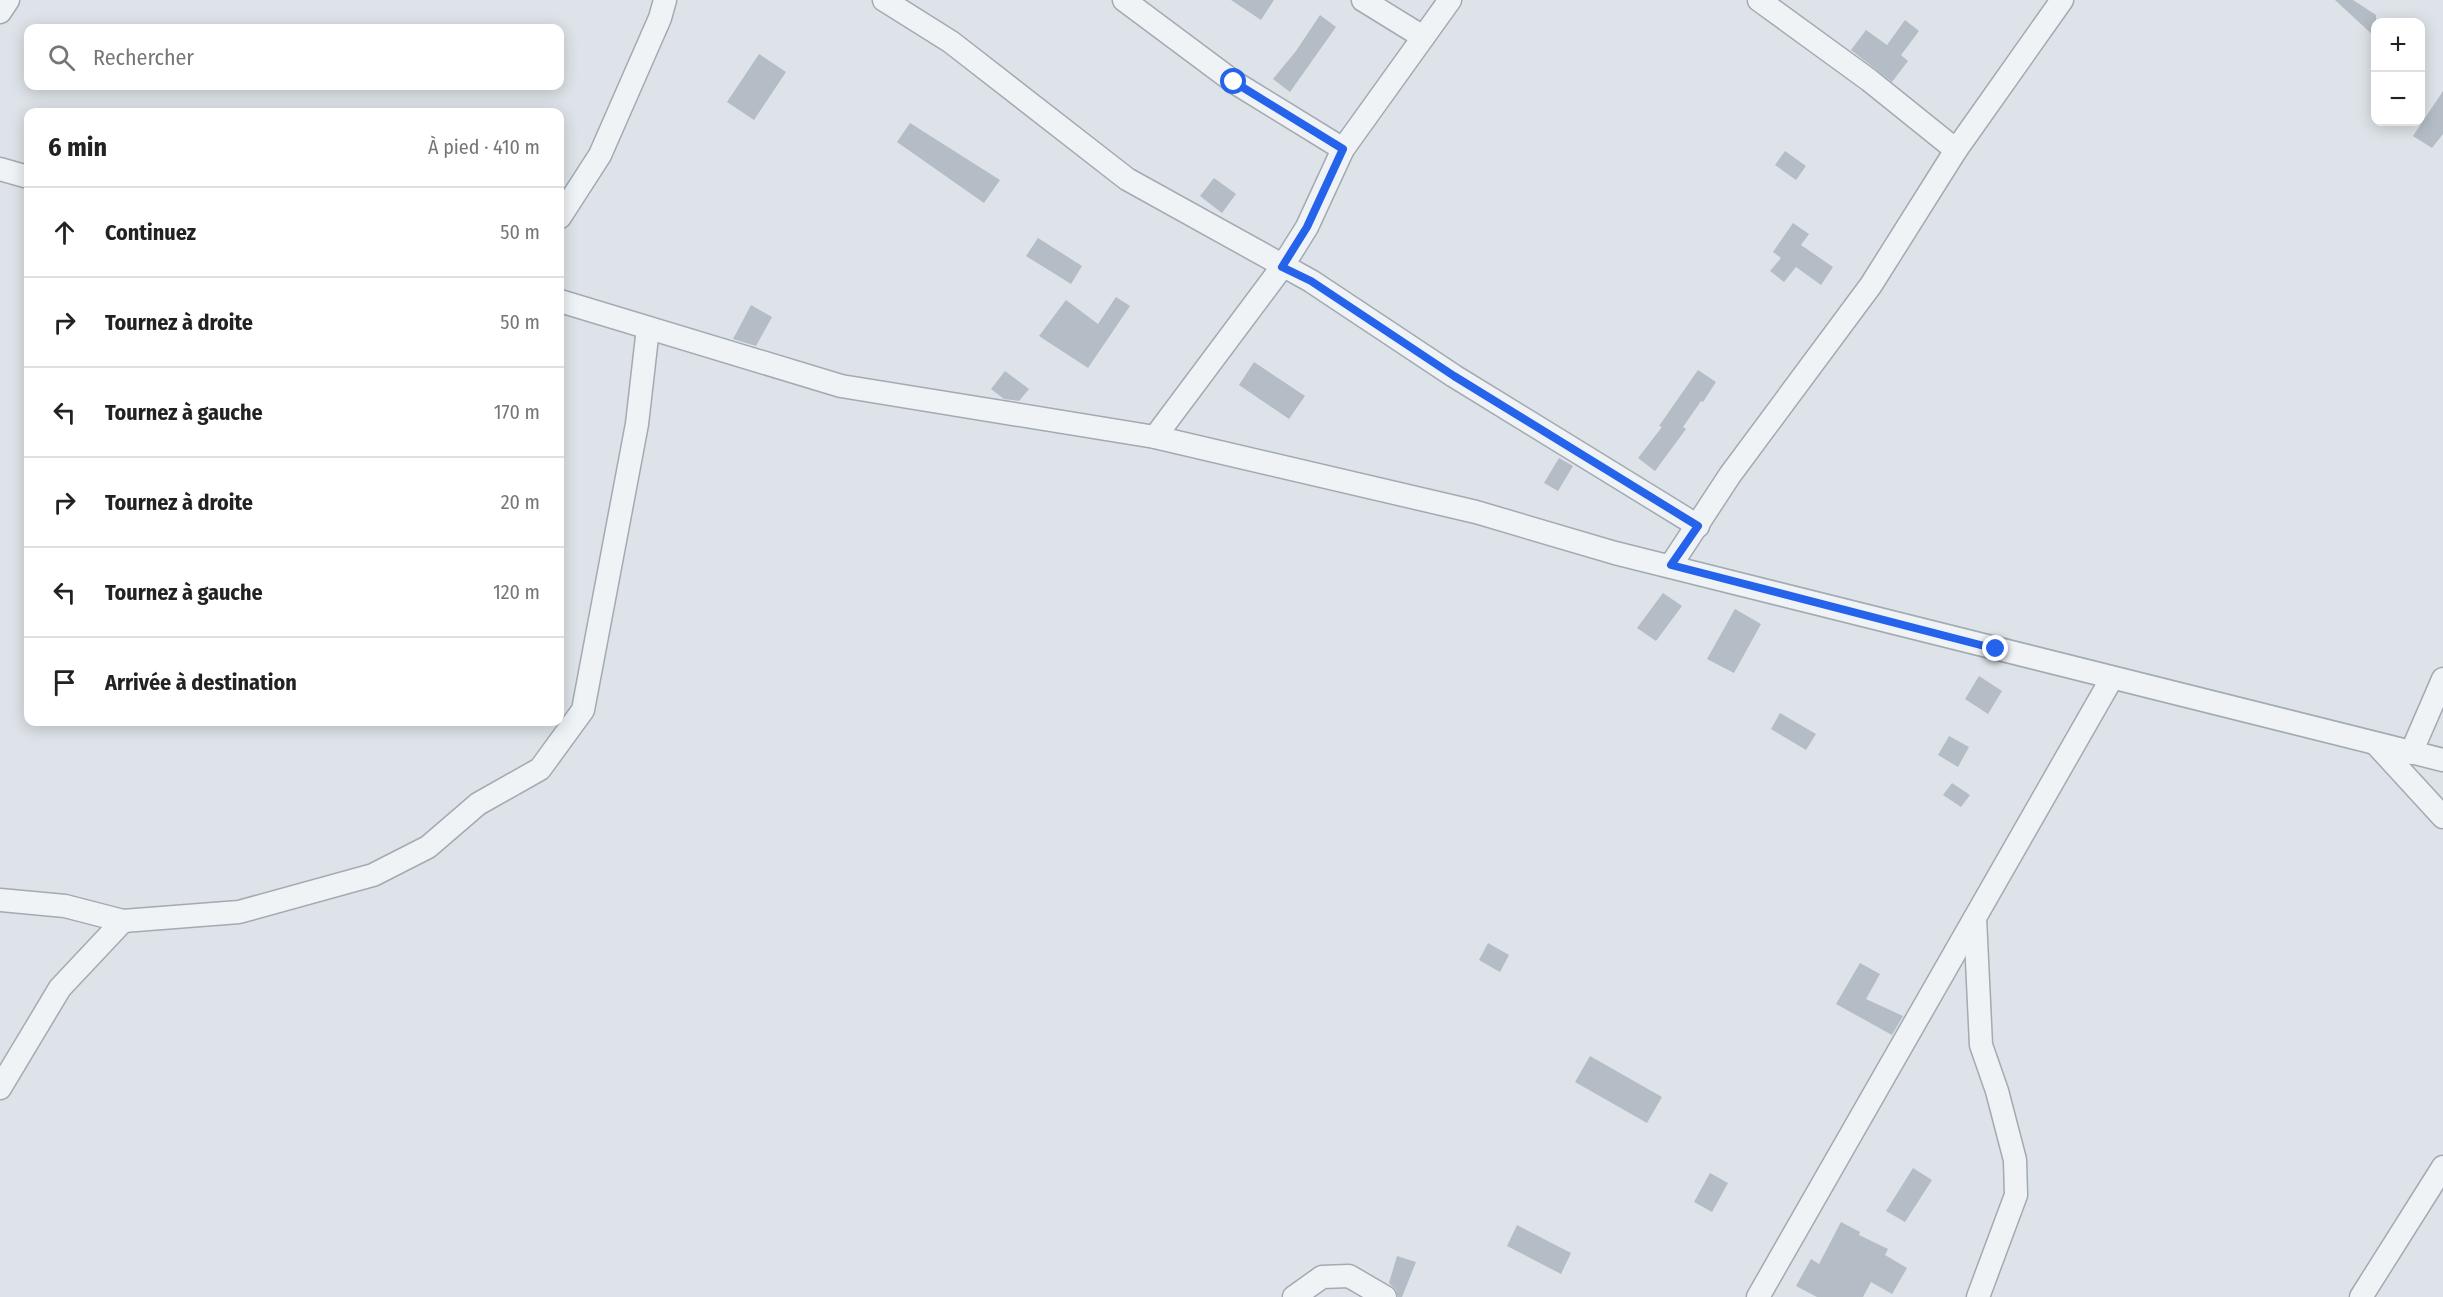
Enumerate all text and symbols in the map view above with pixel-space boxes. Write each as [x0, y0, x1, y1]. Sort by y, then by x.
map controls [2371, 18, 2425, 126]
button: + [2371, 18, 2425, 72]
search box [24, 24, 564, 90]
icon: search [45, 41, 78, 74]
text: Rechercher [93, 44, 194, 71]
route start [1220, 68, 1246, 94]
button: − [2371, 72, 2425, 126]
text: 6 min [48, 132, 107, 163]
text: À pied · 410 m [428, 135, 540, 159]
icon: ahead [48, 216, 81, 249]
text: Continuez [105, 219, 196, 246]
text: 50 m [500, 220, 540, 244]
icon: right [48, 306, 81, 339]
text: Tournez à droite [105, 309, 253, 336]
text: 50 m [500, 310, 540, 334]
icon: left [48, 396, 81, 429]
text: Tournez à gauche [105, 399, 263, 426]
text: 170 m [494, 400, 540, 424]
icon: right [48, 486, 81, 519]
text: Tournez à droite [105, 489, 253, 516]
text: 20 m [501, 490, 540, 514]
icon: left [48, 576, 81, 609]
text: Tournez à gauche [105, 579, 263, 606]
text: 120 m [493, 580, 540, 604]
route end [1982, 635, 2008, 661]
icon: arrive [48, 666, 81, 699]
text: Arrivée à destination [105, 669, 297, 696]

